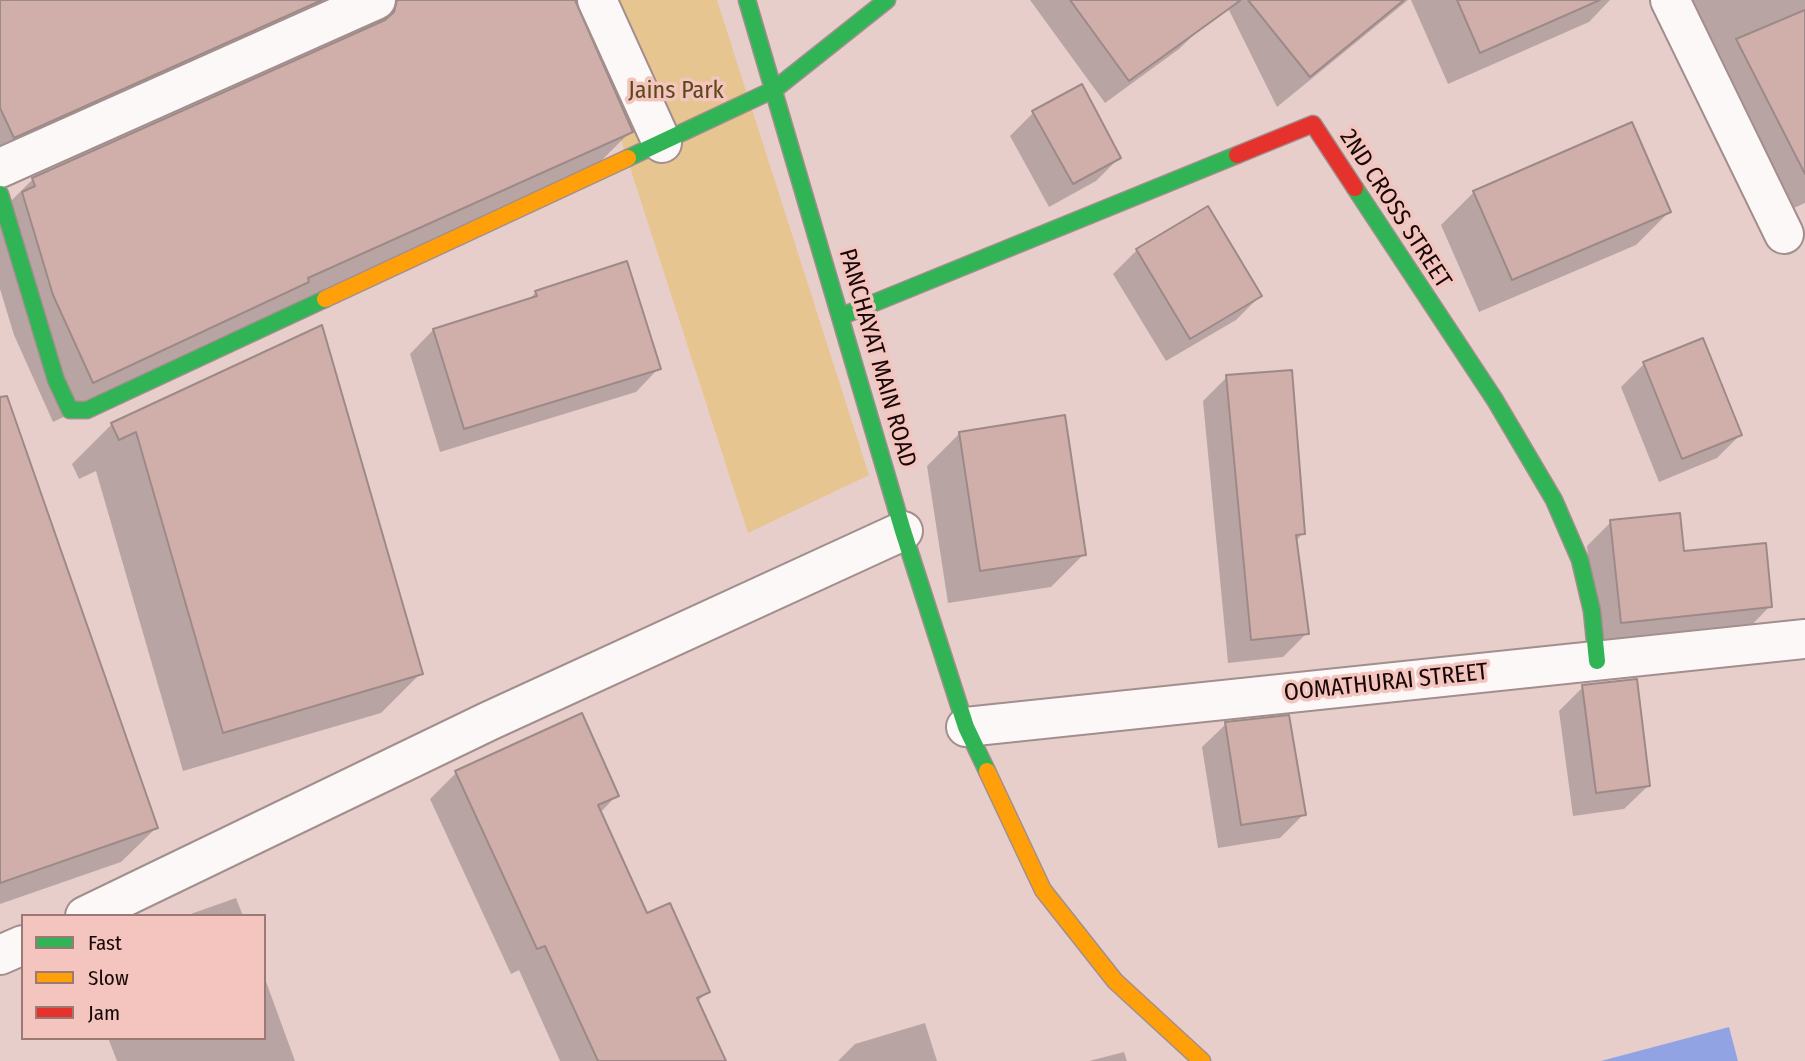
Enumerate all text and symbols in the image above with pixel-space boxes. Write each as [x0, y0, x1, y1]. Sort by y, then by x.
park label: Jains Park [628, 77, 724, 105]
street label: 2ND CROSS STREET [1333, 124, 1457, 294]
street label: PANCHAYAT MAIN ROAD [832, 245, 922, 471]
street label: OOMATHURAI STREET [1283, 658, 1489, 708]
legend [21, 914, 266, 1040]
text: Fast [88, 930, 122, 956]
text: Slow [88, 965, 129, 991]
text: Jam [88, 1000, 120, 1026]

